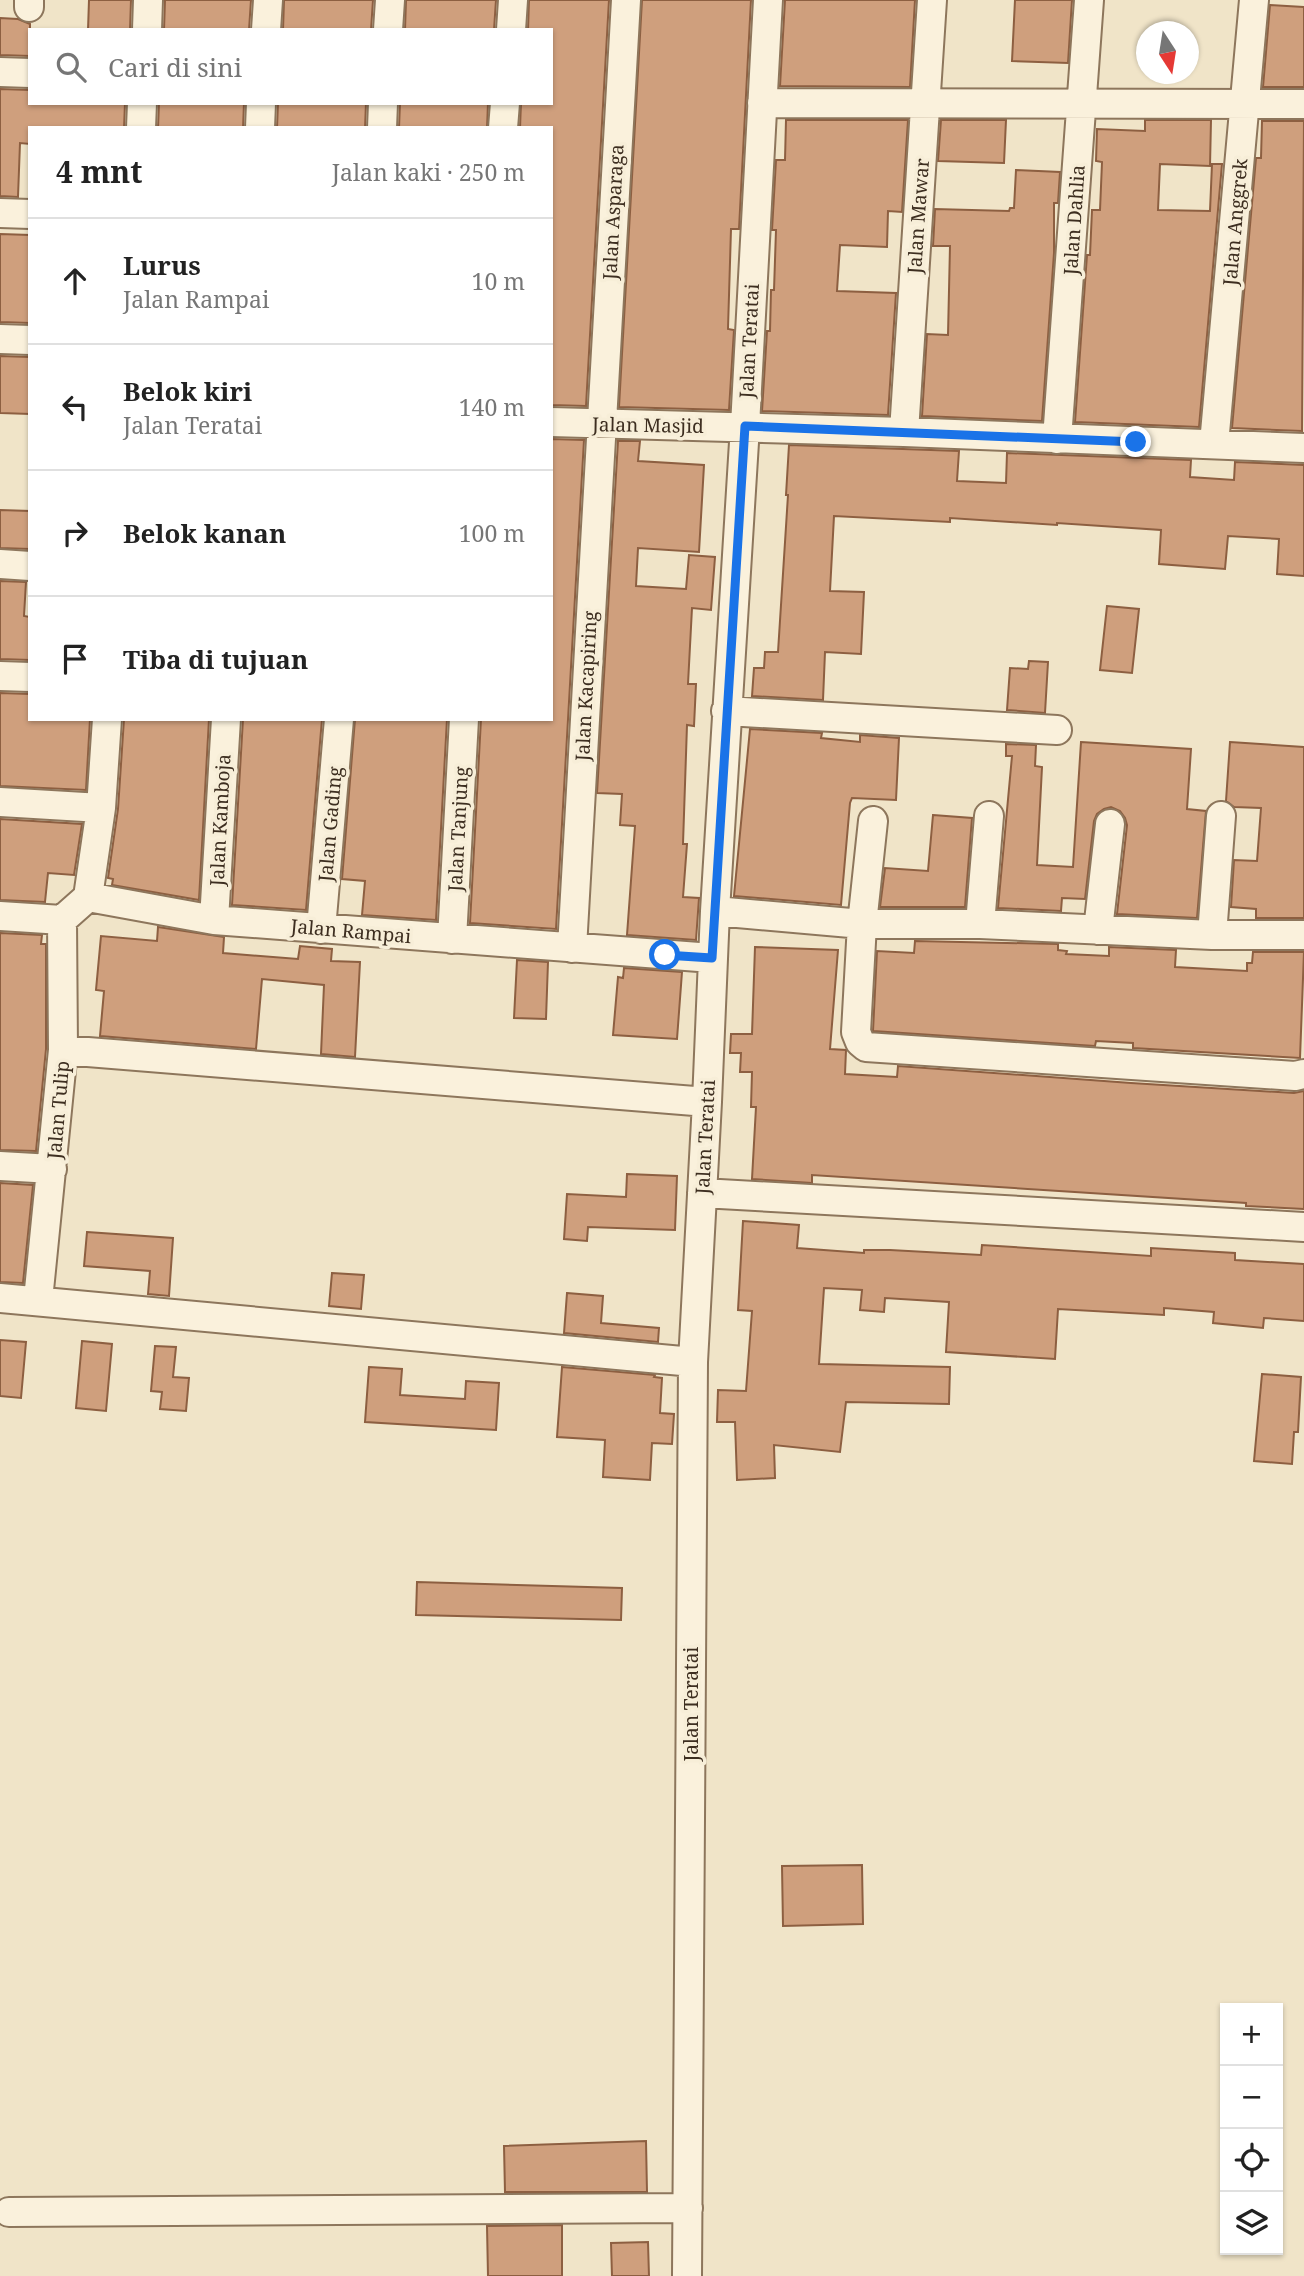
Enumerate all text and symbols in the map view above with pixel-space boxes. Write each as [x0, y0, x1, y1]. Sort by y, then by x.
north arrow [1136, 21, 1199, 84]
search box [28, 28, 553, 105]
icon: search [52, 48, 90, 86]
text: Cari di sini [108, 49, 242, 85]
street label: Jalan Asparaga [596, 144, 630, 281]
text: 4 mnt [56, 151, 143, 192]
text: Jalan kaki · 250 m [332, 156, 525, 188]
street label: Jalan Anggrek [1216, 156, 1254, 288]
street label: Jalan Mawar [901, 157, 935, 276]
street label: Jalan Dahlia [1057, 164, 1091, 277]
text: Lurus [123, 247, 201, 283]
icon: ahead [56, 262, 94, 300]
text: 10 m [472, 265, 525, 297]
text: Jalan Rampai [123, 283, 269, 315]
street label: Jalan Teratai [733, 283, 765, 400]
text: Belok kiri [123, 373, 252, 409]
icon: left [56, 388, 94, 426]
text: 140 m [459, 391, 525, 423]
text: Jalan Teratai [123, 409, 262, 441]
street label: Jalan Masjid [591, 411, 704, 439]
route end [1120, 426, 1151, 457]
icon: right [56, 514, 94, 552]
text: Belok kanan [123, 515, 286, 551]
text: 100 m [459, 517, 525, 549]
street label: Jalan Kacapiring [569, 610, 603, 763]
icon: arrive [56, 640, 94, 678]
text: Tiba di tujuan [123, 641, 308, 677]
street label: Jalan Kamboja [204, 753, 236, 888]
street label: Jalan Gading [312, 765, 348, 884]
street label: Jalan Tanjung [442, 766, 474, 893]
street label: Jalan Rampai [289, 913, 412, 949]
route start [649, 939, 680, 970]
street label: Jalan Tulip [41, 1060, 75, 1161]
street label: Jalan Teratai [689, 1079, 721, 1196]
street label: Jalan Teratai [678, 1647, 704, 1762]
map controls [1220, 2003, 1283, 2255]
button: + [1220, 2003, 1283, 2066]
button: − [1220, 2066, 1283, 2129]
button: locate [1220, 2129, 1283, 2192]
button: layers [1220, 2192, 1283, 2255]

